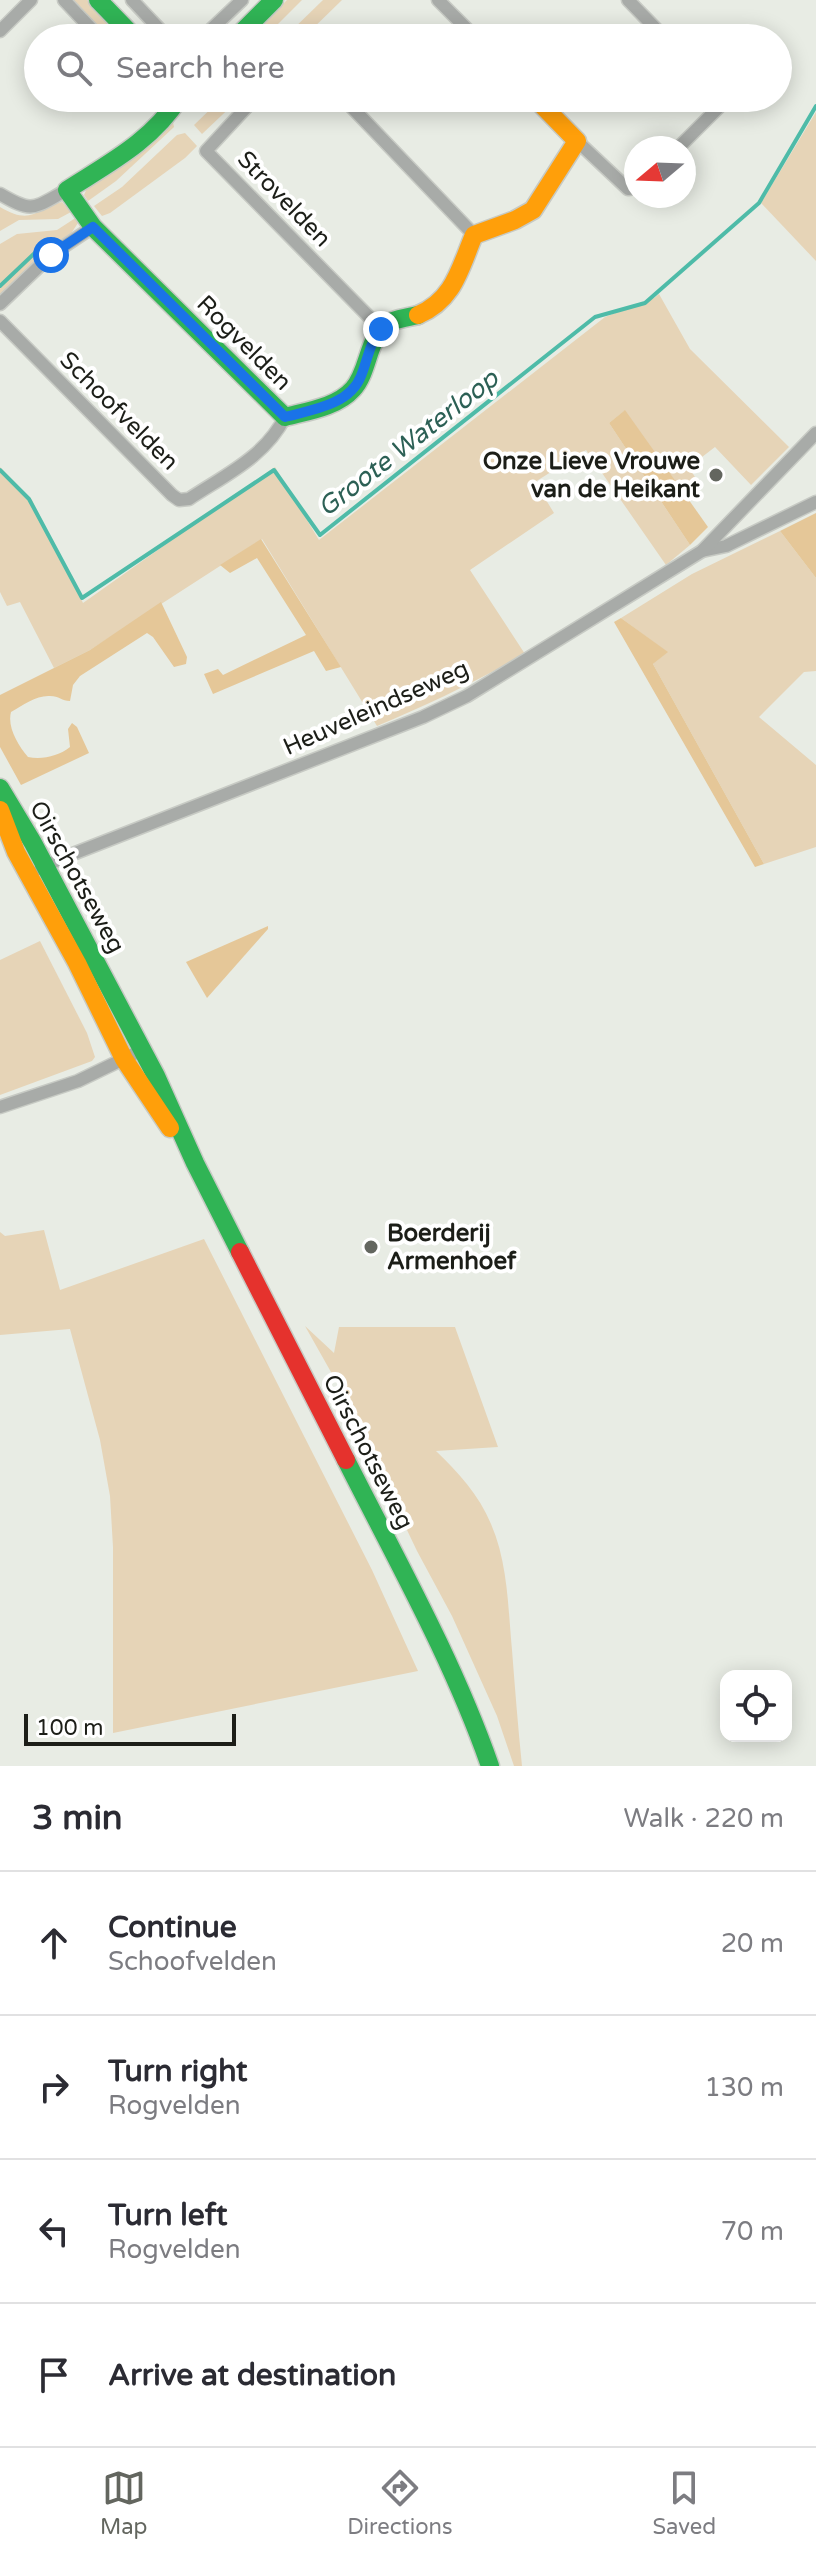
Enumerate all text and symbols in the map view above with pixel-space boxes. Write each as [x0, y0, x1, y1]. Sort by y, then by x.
search box [24, 24, 792, 112]
icon: search [52, 46, 96, 90]
text: Search here [116, 50, 285, 87]
north arrow [624, 136, 696, 208]
street label: Strovelden [231, 145, 337, 253]
route start [33, 237, 69, 273]
street label: Rogvelden [191, 290, 297, 396]
route end [363, 311, 399, 347]
street label: Schoofvelden [54, 346, 184, 476]
water label: Groote Waterloop [312, 362, 506, 523]
place label: Onze Lieve Vrouwe van de Heikant [483, 447, 701, 504]
marker: Onze Lieve Vrouwe van de Heikant [707, 466, 725, 484]
street label: Heuveleindseweg [279, 654, 473, 762]
street label: Oirschotseweg [23, 796, 131, 958]
place label: Boerderij Armenhoef [387, 1219, 517, 1276]
marker: Boerderij Armenhoef [362, 1238, 380, 1256]
street label: Oirschotseweg [317, 1370, 419, 1534]
map controls [720, 1670, 792, 1742]
button: locate [720, 1670, 792, 1742]
scale bar [24, 1710, 236, 1746]
text: 100 m [36, 1715, 103, 1741]
text: 3 min [32, 1798, 123, 1839]
text: Walk · 220 m [624, 1803, 784, 1834]
text: Continue [108, 1909, 237, 1946]
icon: ahead [32, 1921, 76, 1965]
text: 20 m [721, 1928, 784, 1959]
text: Schoofvelden [108, 1946, 277, 1977]
text: Turn right [108, 2053, 248, 2090]
icon: right [32, 2065, 76, 2109]
text: 130 m [704, 2072, 784, 2103]
text: Rogvelden [108, 2090, 240, 2121]
text: Turn left [108, 2197, 227, 2234]
icon: left [32, 2209, 76, 2253]
text: 70 m [721, 2216, 784, 2247]
text: Rogvelden [108, 2234, 240, 2265]
icon: arrive [32, 2353, 76, 2397]
text: Arrive at destination [108, 2357, 396, 2394]
tab: Map [100, 2466, 147, 2540]
tab: Directions [347, 2466, 453, 2540]
tab: Saved [652, 2466, 716, 2540]

